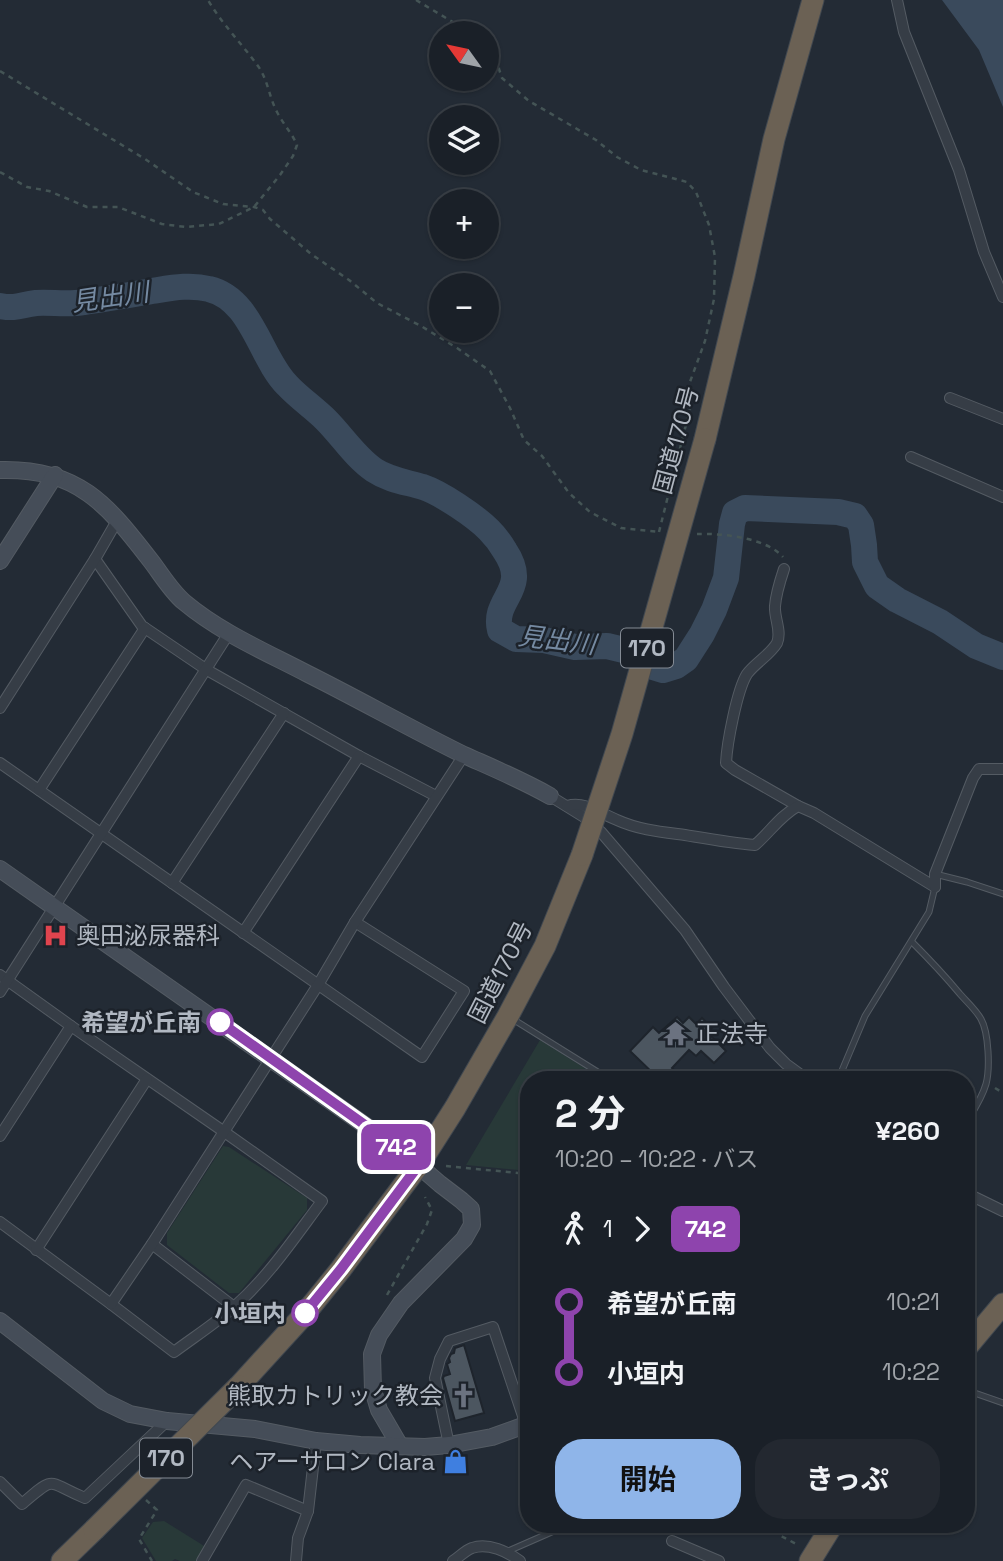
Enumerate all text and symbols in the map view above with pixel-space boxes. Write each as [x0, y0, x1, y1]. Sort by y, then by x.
north arrow [429, 21, 499, 91]
map controls [429, 21, 499, 343]
button: layers [429, 105, 499, 175]
button: + [429, 189, 499, 259]
button: − [429, 273, 499, 343]
water label: 見出川 [69, 274, 154, 319]
street label: 国道170号 [647, 382, 705, 498]
water label: 見出川 [516, 618, 601, 662]
road number: 170 [621, 628, 673, 668]
street label: 国道170号 [461, 916, 539, 1028]
place label: 奥田泌尿器科 [76, 920, 220, 951]
hospital icon: 奥田泌尿器科 [42, 921, 70, 949]
place label: 希望が丘南 [81, 1007, 201, 1038]
marker: 希望が丘南 [207, 1009, 233, 1035]
place label: 正法寺 [696, 1018, 768, 1049]
temple icon: 正法寺 [662, 1019, 690, 1047]
text: 2 分 [555, 1090, 625, 1138]
text: ¥260 [876, 1114, 940, 1148]
line badge: 742 [356, 1124, 436, 1170]
text: 742 [375, 1131, 417, 1162]
text: 10:20 – 10:22 · バス [555, 1144, 758, 1174]
icon: walk [555, 1210, 593, 1248]
icon: forward [623, 1210, 661, 1248]
text: 742 [685, 1213, 726, 1244]
text: 1 [603, 1214, 613, 1244]
text: 希望が丘南 [607, 1287, 737, 1321]
text: 10:21 [886, 1287, 940, 1317]
place label: 小垣内 [214, 1298, 286, 1329]
marker: 小垣内 [292, 1300, 318, 1326]
text: 小垣内 [607, 1357, 685, 1391]
text: 10:22 [882, 1357, 940, 1387]
place label: 熊取カトリック教会 [227, 1380, 443, 1411]
church icon: 熊取カトリック教会 [449, 1381, 477, 1409]
road number: 170 [140, 1438, 192, 1478]
button: 開始 [555, 1439, 741, 1519]
button: きっぷ [755, 1439, 940, 1519]
place label: ヘアーサロン Clara [229, 1446, 435, 1477]
shop icon: ヘアーサロン Clara [441, 1447, 469, 1475]

